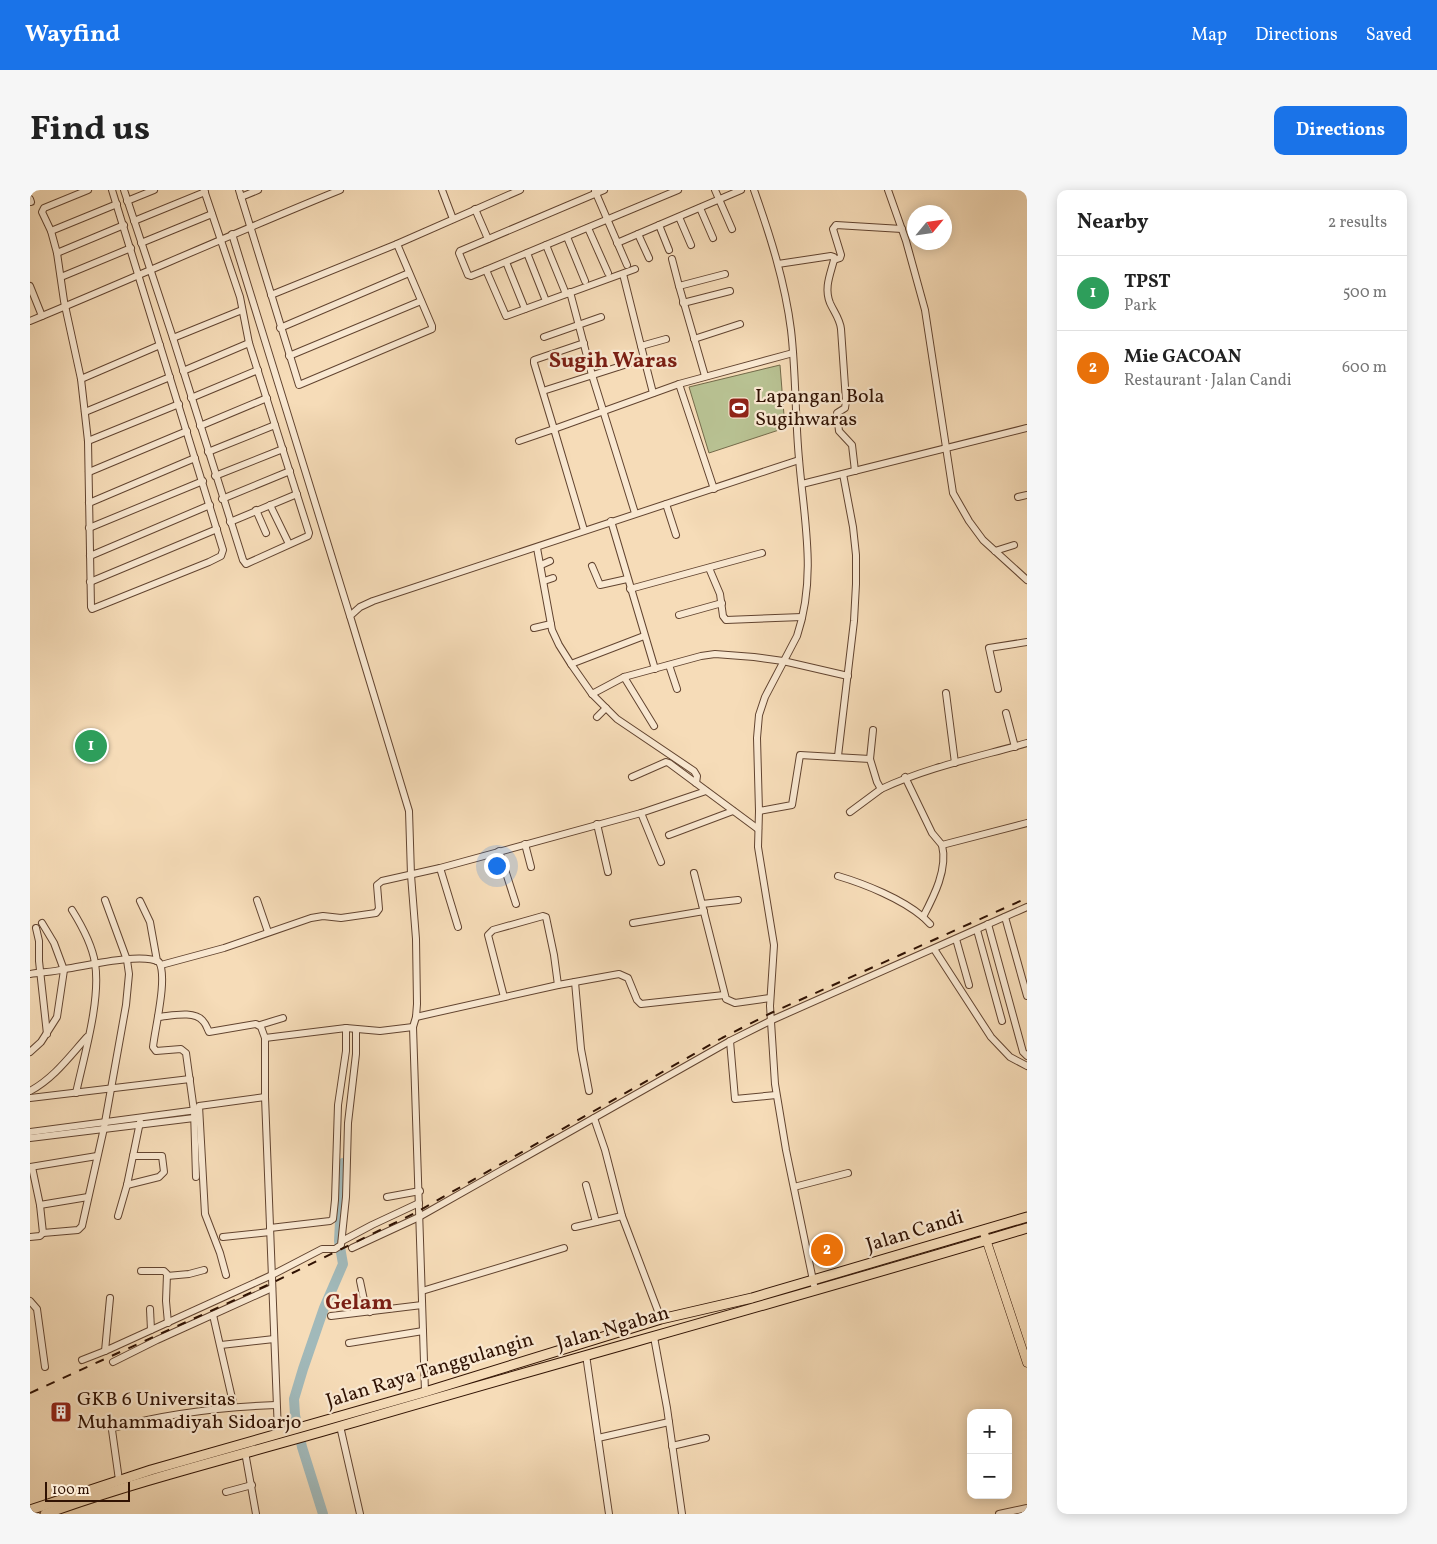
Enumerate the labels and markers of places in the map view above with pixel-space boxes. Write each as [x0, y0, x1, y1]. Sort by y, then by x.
place label: Lapangan Bola Sugihwaras [755, 383, 885, 434]
sports icon: Lapangan Bola Sugihwaras [727, 396, 751, 420]
pin: 1 [75, 727, 107, 765]
pin: 2 [811, 1231, 843, 1269]
place label: GKB 6 Universitas Muhammadiyah Sidoarjo [77, 1386, 301, 1437]
building icon: GKB 6 Universitas Muhammadiyah Sidoarjo [49, 1400, 73, 1424]

